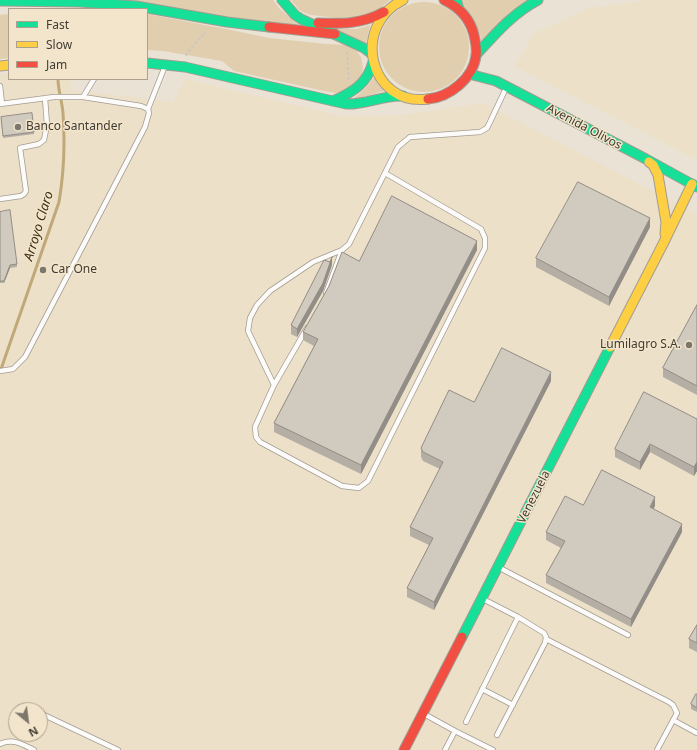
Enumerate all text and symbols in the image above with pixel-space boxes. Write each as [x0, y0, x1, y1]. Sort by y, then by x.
legend [8, 8, 148, 80]
text: Fast [46, 16, 69, 33]
text: Slow [46, 36, 72, 53]
text: Jam [46, 56, 67, 73]
street label: Avenida Olivos [544, 101, 624, 153]
place label: Banco Santander [26, 120, 122, 134]
marker: Banco Santander [13, 122, 23, 132]
water label: Arroyo Claro [21, 189, 57, 263]
place label: Car One [51, 263, 97, 277]
marker: Car One [38, 265, 48, 275]
place label: Lumilagro S.A. [600, 338, 681, 352]
marker: Lumilagro S.A. [684, 340, 694, 350]
street label: Venezuela [515, 468, 553, 526]
north arrow [8, 702, 48, 742]
text: N [26, 723, 41, 741]

